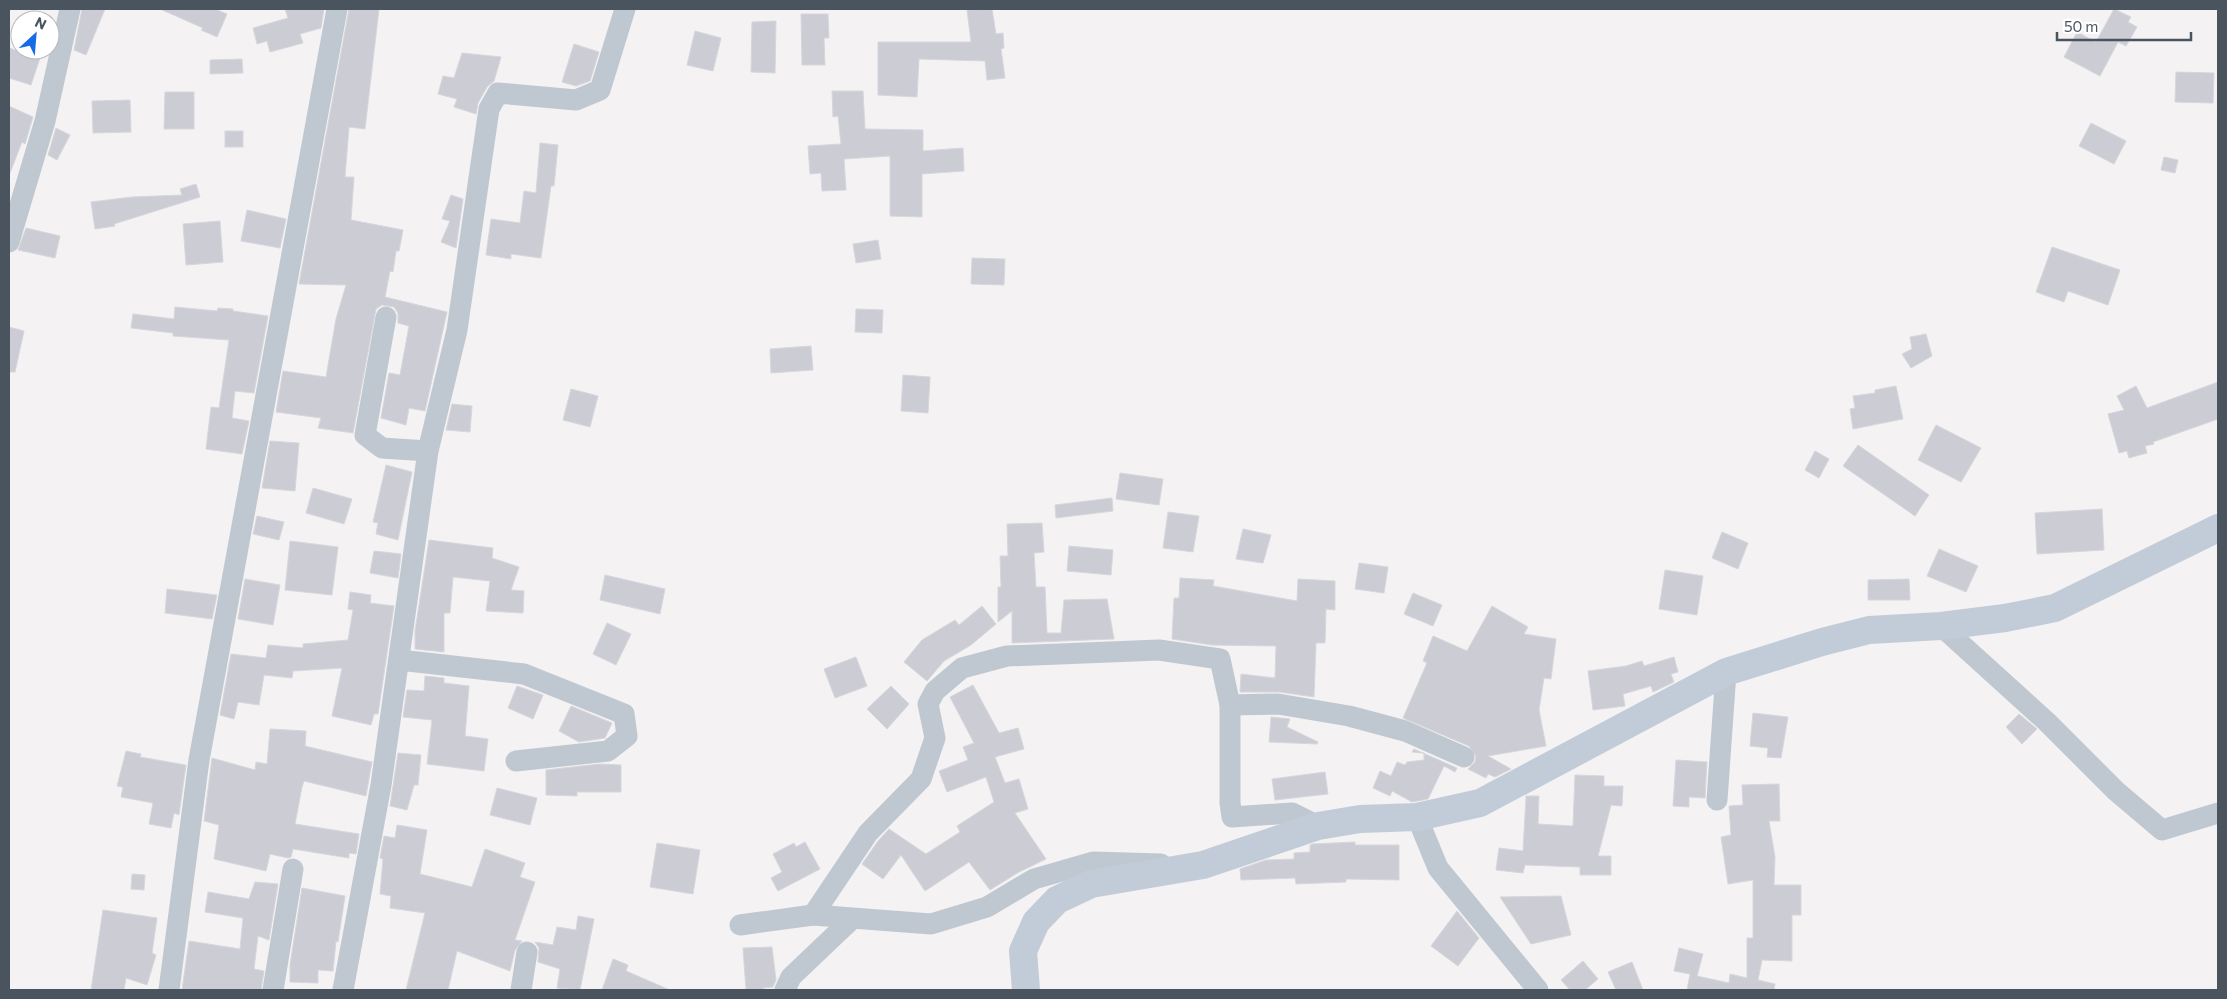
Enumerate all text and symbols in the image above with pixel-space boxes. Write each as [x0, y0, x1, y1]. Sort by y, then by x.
north arrow [10, 10, 60, 60]
scale bar [2057, 10, 2191, 42]
text: N [32, 13, 49, 33]
text: 50 m [2064, 17, 2098, 35]

